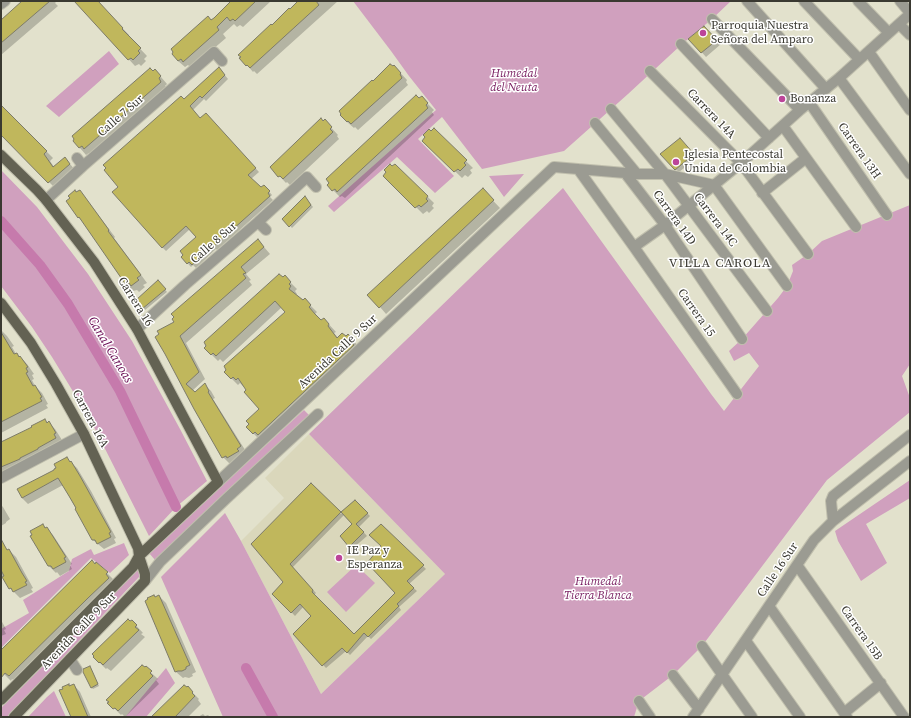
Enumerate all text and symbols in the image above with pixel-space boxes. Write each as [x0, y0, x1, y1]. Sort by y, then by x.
place label: Parroquia Nuestra Señora del Amparo [711, 19, 813, 47]
marker: Parroquia Nuestra Señora del Amparo [698, 28, 708, 38]
park label: Humedal del Neuta [490, 67, 538, 95]
street label: Carrera 14A [684, 86, 738, 142]
street label: Calle 7 Sur [95, 92, 147, 140]
place label: Bonanza [790, 92, 836, 106]
marker: Bonanza [777, 94, 787, 104]
street label: Carrera 13H [834, 120, 884, 182]
place label: Iglesia Pentecostal Unida de Colombia [684, 148, 786, 176]
marker: Iglesia Pentecostal Unida de Colombia [671, 157, 681, 167]
street label: Carrera 14D [649, 188, 699, 248]
street label: Carrera 14C [690, 190, 740, 250]
street label: Calle 8 Sur [188, 219, 240, 267]
district label: VILLA CAROLA [669, 256, 771, 272]
street label: Carrera 16 [114, 275, 156, 329]
street label: Carrera 15 [674, 286, 718, 340]
street label: Avenida Calle 9 Sur [296, 312, 380, 392]
water label: Canal Canoas [84, 314, 136, 386]
street label: Carrera 16A [69, 388, 111, 450]
street label: Calle 16 Sur [755, 540, 801, 600]
place label: IE Paz y Esperanza [347, 544, 402, 572]
marker: IE Paz y Esperanza [334, 553, 344, 563]
park label: Humedal Tierra Blanca [564, 575, 632, 603]
street label: Avenida Calle 9 Sur [38, 589, 120, 673]
street label: Carrera 15B [837, 603, 885, 663]

